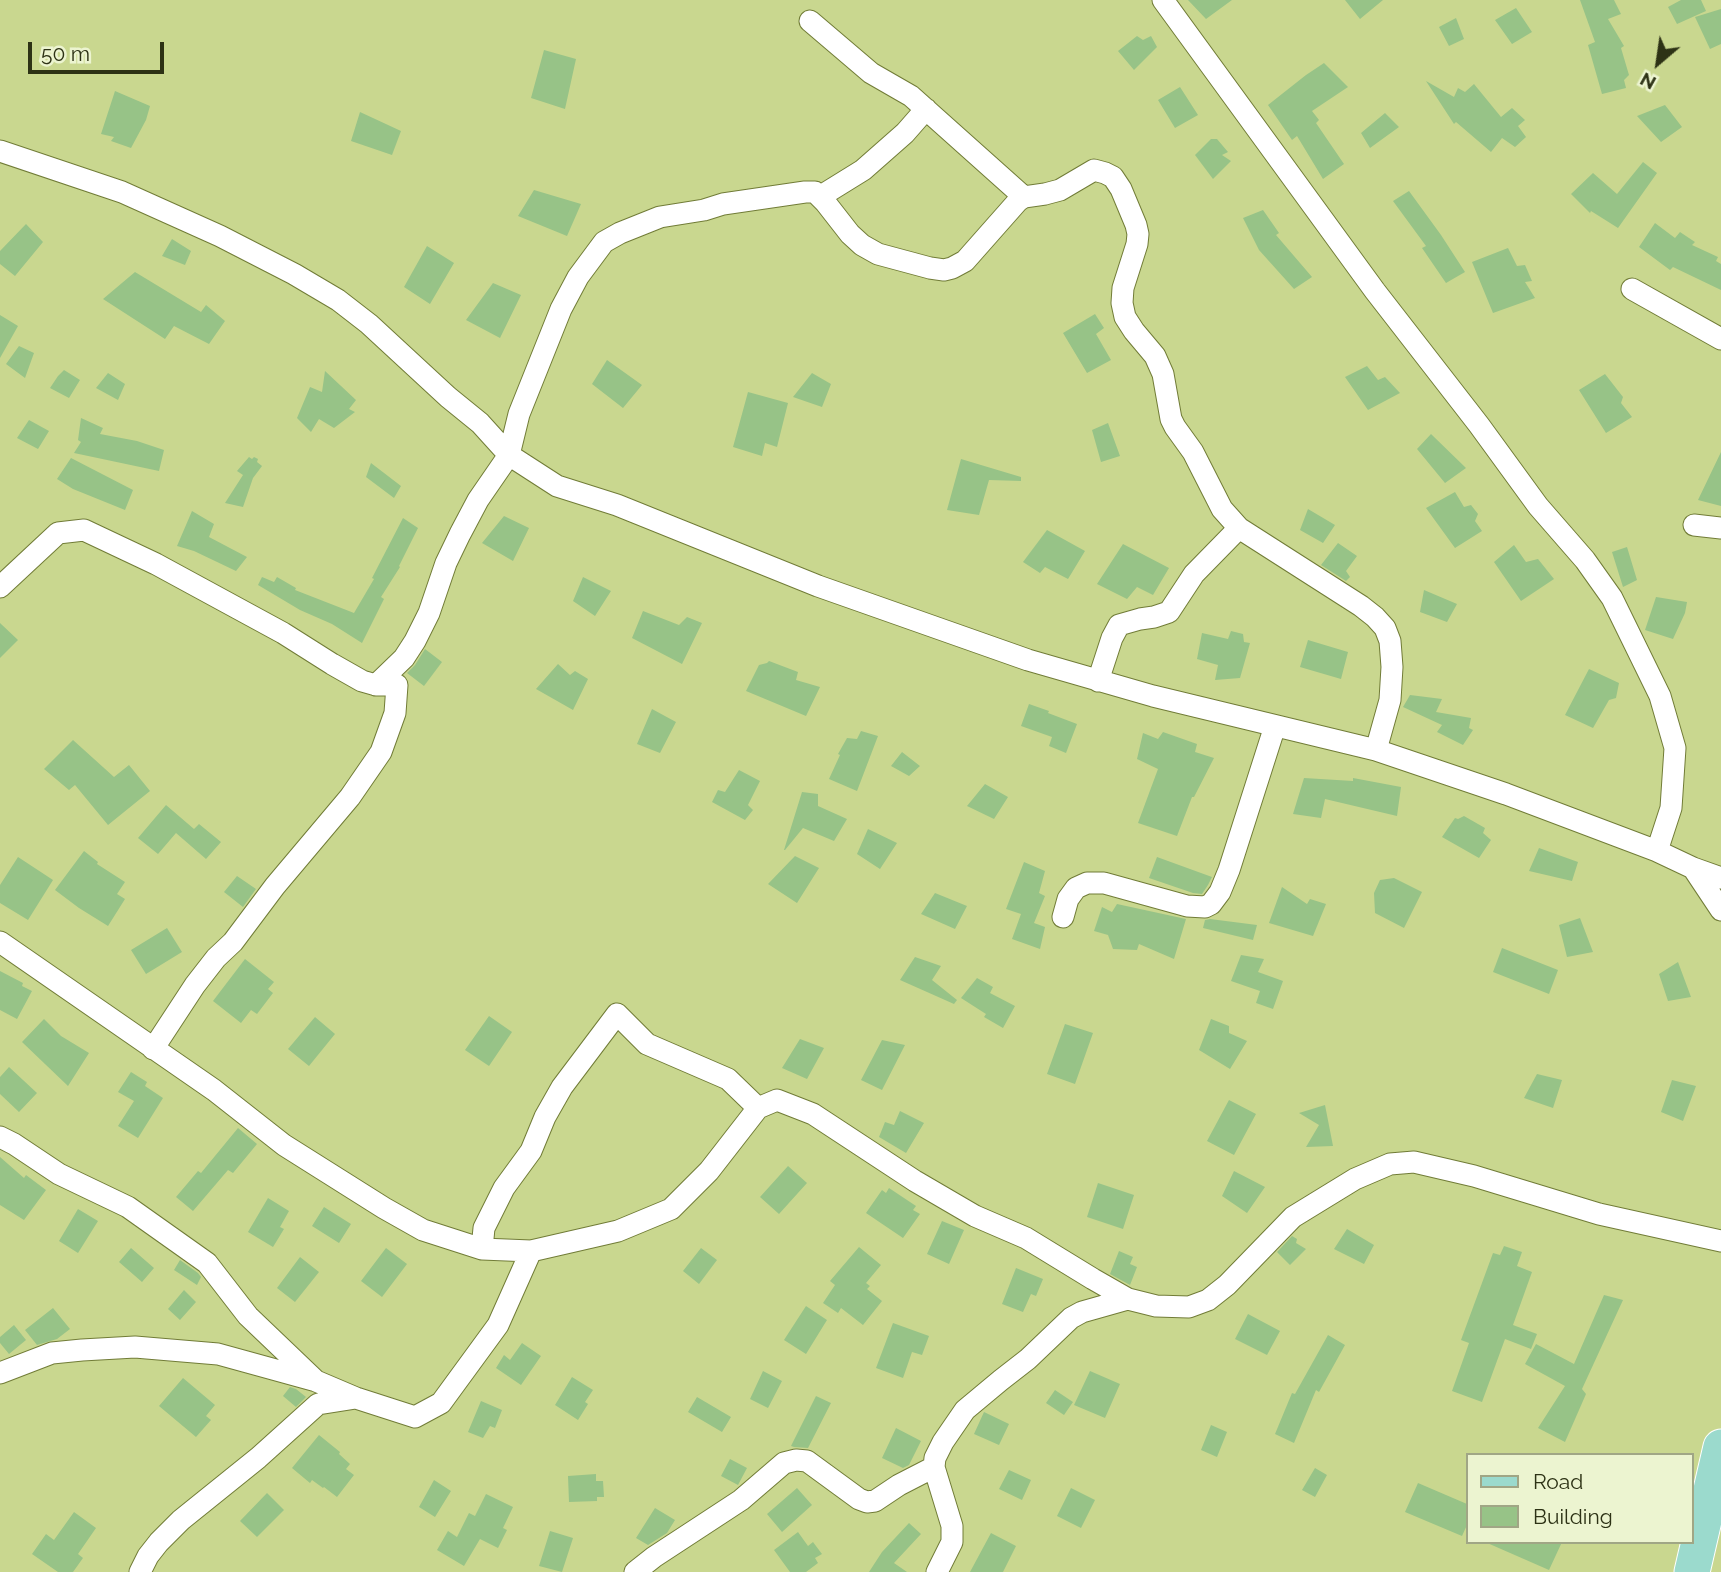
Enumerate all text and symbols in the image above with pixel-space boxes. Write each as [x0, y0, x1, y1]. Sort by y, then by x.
scale bar [32, 28, 168, 72]
north arrow [1623, 28, 1693, 98]
text: 50 m [41, 41, 90, 66]
text: N [1636, 68, 1659, 95]
legend [1466, 1453, 1693, 1544]
text: Road [1533, 1469, 1583, 1494]
text: Building [1533, 1504, 1613, 1529]

